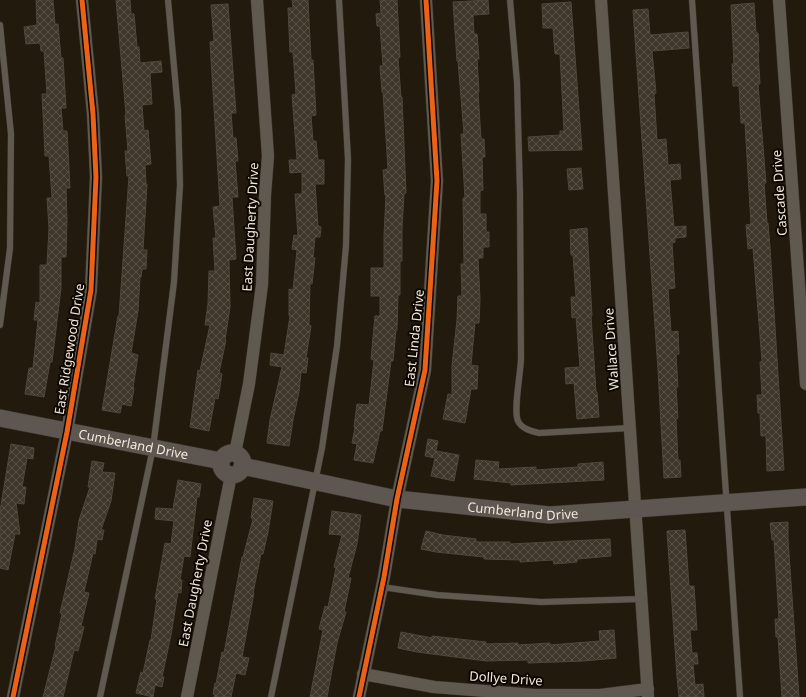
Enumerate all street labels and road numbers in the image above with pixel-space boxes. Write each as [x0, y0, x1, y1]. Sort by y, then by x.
street label: Cascade Drive [767, 149, 791, 237]
street label: East Daugherty Drive [238, 162, 262, 292]
street label: East Ridgewood Drive [50, 282, 88, 416]
street label: East Linda Drive [400, 288, 428, 388]
street label: Wallace Drive [599, 307, 623, 391]
street label: Cumberland Drive [77, 424, 190, 463]
street label: Cumberland Drive [466, 497, 579, 524]
street label: East Daugherty Drive [174, 518, 216, 648]
street label: Dollye Drive [469, 666, 543, 690]

